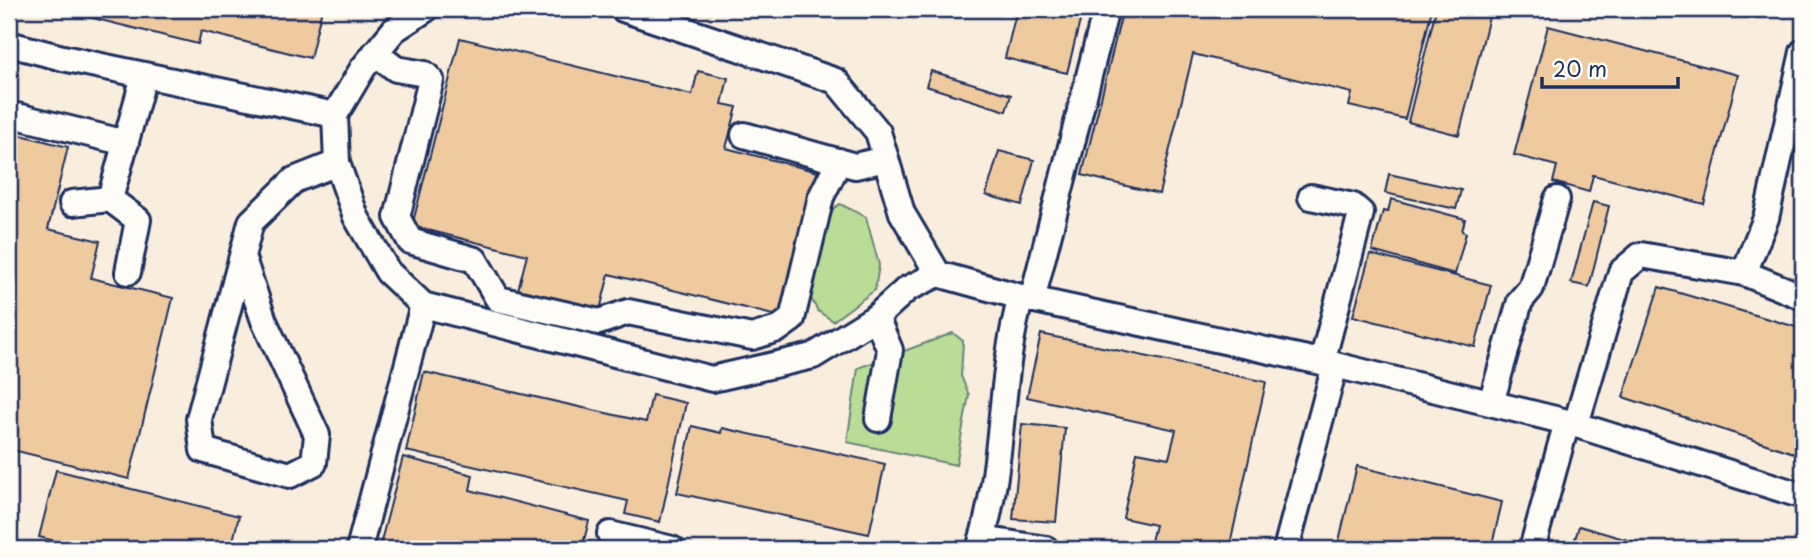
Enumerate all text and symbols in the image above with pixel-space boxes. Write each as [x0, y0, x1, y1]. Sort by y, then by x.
scale bar [1542, 46, 1679, 90]
text: 20 m [1553, 52, 1607, 84]

